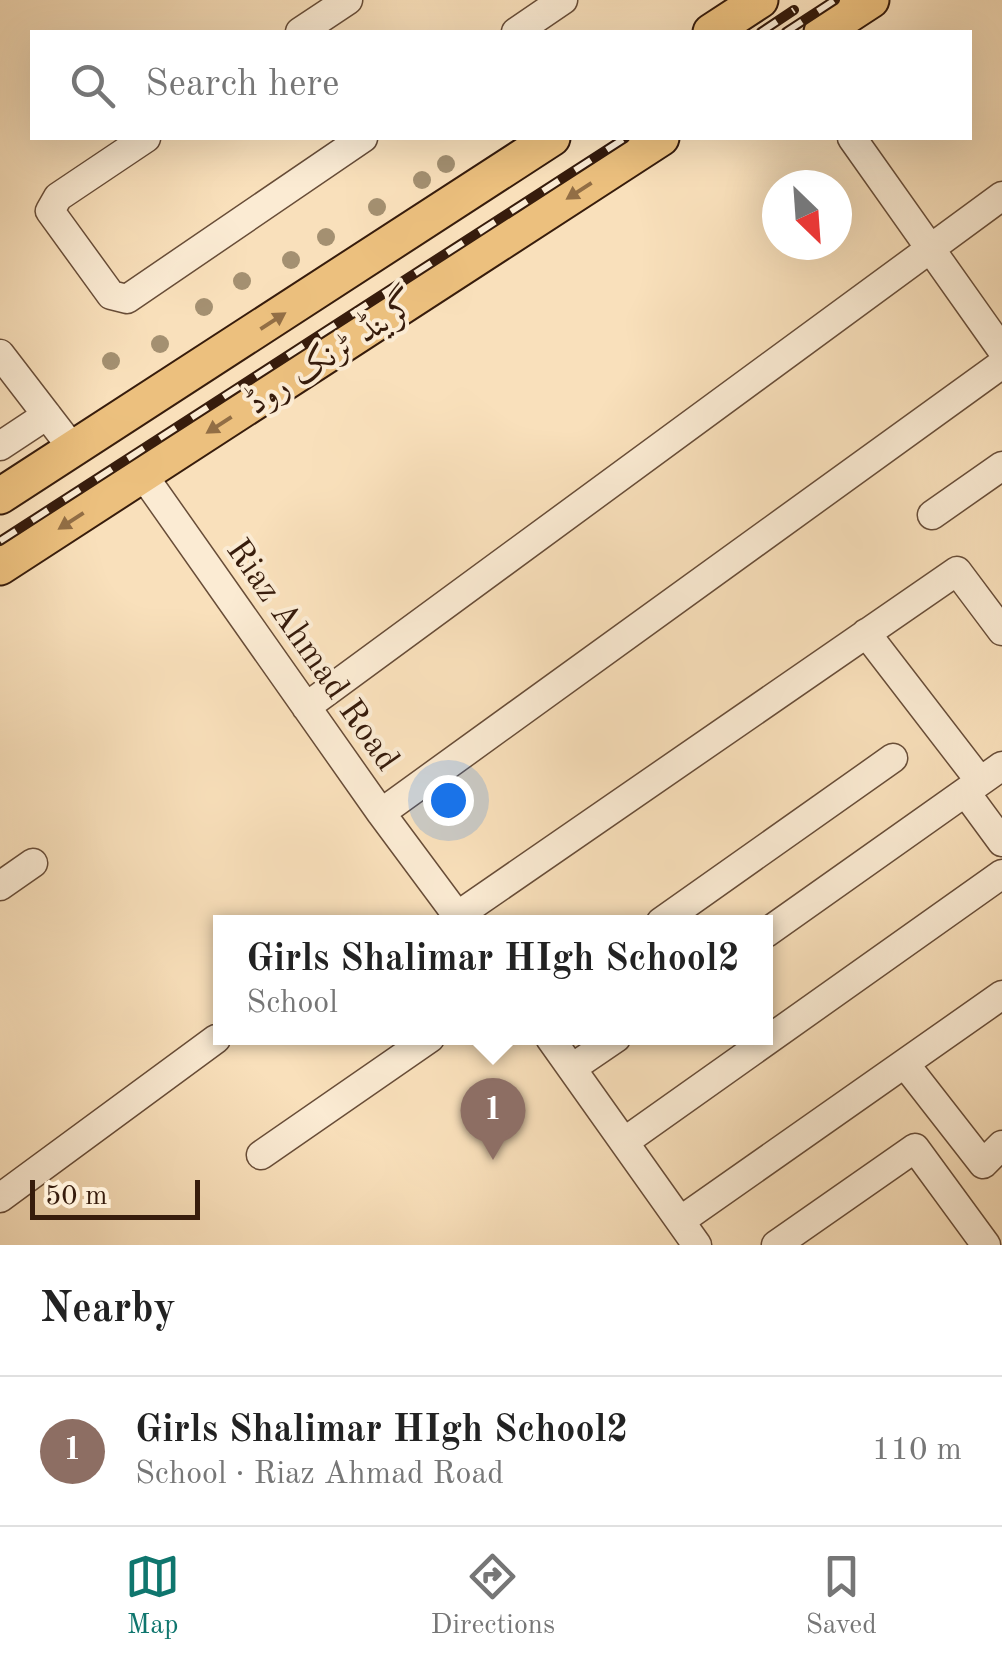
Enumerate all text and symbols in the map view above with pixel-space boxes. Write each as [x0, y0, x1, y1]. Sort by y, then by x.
search box [30, 30, 972, 140]
icon: search [65, 58, 120, 113]
text: Search here [145, 66, 340, 104]
north arrow [762, 170, 852, 260]
one-way arrow [565, 181, 593, 199]
street label: گرینڈ ٹرنک روڈ [237, 280, 425, 424]
one-way arrow [259, 312, 287, 330]
one-way arrow [205, 416, 232, 434]
one-way arrow [58, 511, 85, 529]
street label: Riaz Ahmad Road [219, 533, 405, 778]
your location [423, 775, 474, 826]
popup [213, 915, 773, 1045]
text: Girls Shalimar HIgh School2 [246, 941, 740, 979]
text: School [246, 988, 338, 1020]
pin: 1 [460, 1078, 526, 1160]
scale bar [30, 1175, 200, 1220]
text: 50 m [45, 1183, 108, 1211]
text: Nearby [40, 1289, 176, 1331]
text: Girls Shalimar HIgh School2 [135, 1412, 628, 1450]
text: 1 [63, 1435, 82, 1467]
text: 110 m [872, 1435, 962, 1467]
text: School · Riaz Ahmad Road [135, 1459, 504, 1491]
tab: Map [125, 1549, 180, 1644]
tab: Directions [431, 1549, 555, 1644]
tab: Saved [805, 1549, 877, 1644]

